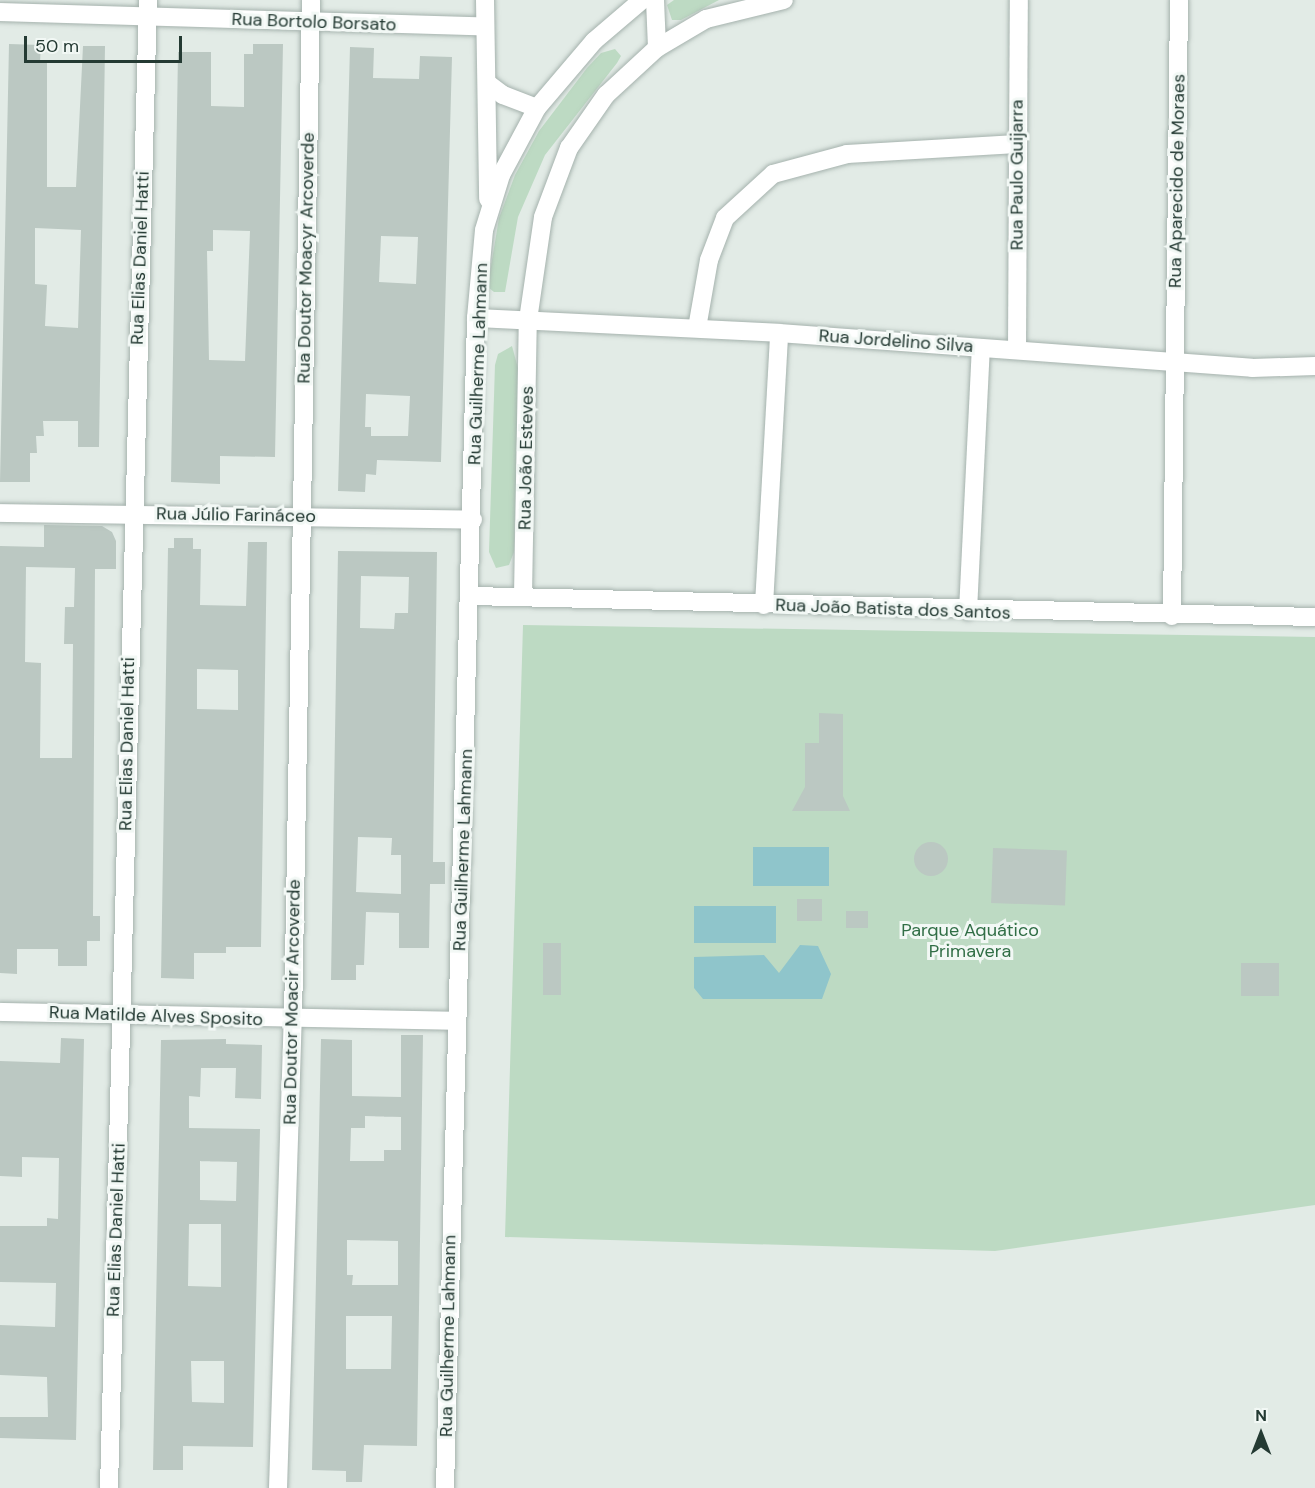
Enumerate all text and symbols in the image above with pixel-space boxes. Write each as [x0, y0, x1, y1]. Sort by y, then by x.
street label: Rua Bortolo Borsato [231, 8, 397, 36]
scale bar [27, 24, 184, 62]
text: 50 m [35, 34, 79, 58]
street label: Rua Aparecido de Moraes [1164, 74, 1190, 288]
street label: Rua Paulo Guijarra [1006, 100, 1028, 250]
street label: Rua Doutor Moacyr Arcoverde [293, 132, 319, 384]
street label: Rua Elias Daniel Hatti [126, 171, 154, 345]
street label: Rua Guilherme Lahmann [464, 263, 492, 465]
street label: Rua Jordelino Silva [818, 325, 974, 357]
street label: Rua João Esteves [514, 386, 538, 530]
street label: Rua Júlio Farináceo [156, 503, 316, 527]
street label: Rua João Batista dos Santos [775, 594, 1011, 624]
street label: Rua Elias Daniel Hatti [115, 657, 139, 831]
street label: Rua Guilherme Lahmann [449, 749, 477, 951]
street label: Rua Doutor Moacir Arcoverde [279, 879, 305, 1125]
park label: Parque Aquático Primavera [901, 920, 1039, 962]
street label: Rua Matilde Alves Sposito [49, 1001, 263, 1031]
street label: Rua Elias Daniel Hatti [102, 1143, 130, 1317]
street label: Rua Guilherme Lahmann [435, 1235, 461, 1437]
north arrow [1231, 1404, 1291, 1464]
text: N [1255, 1405, 1267, 1426]

